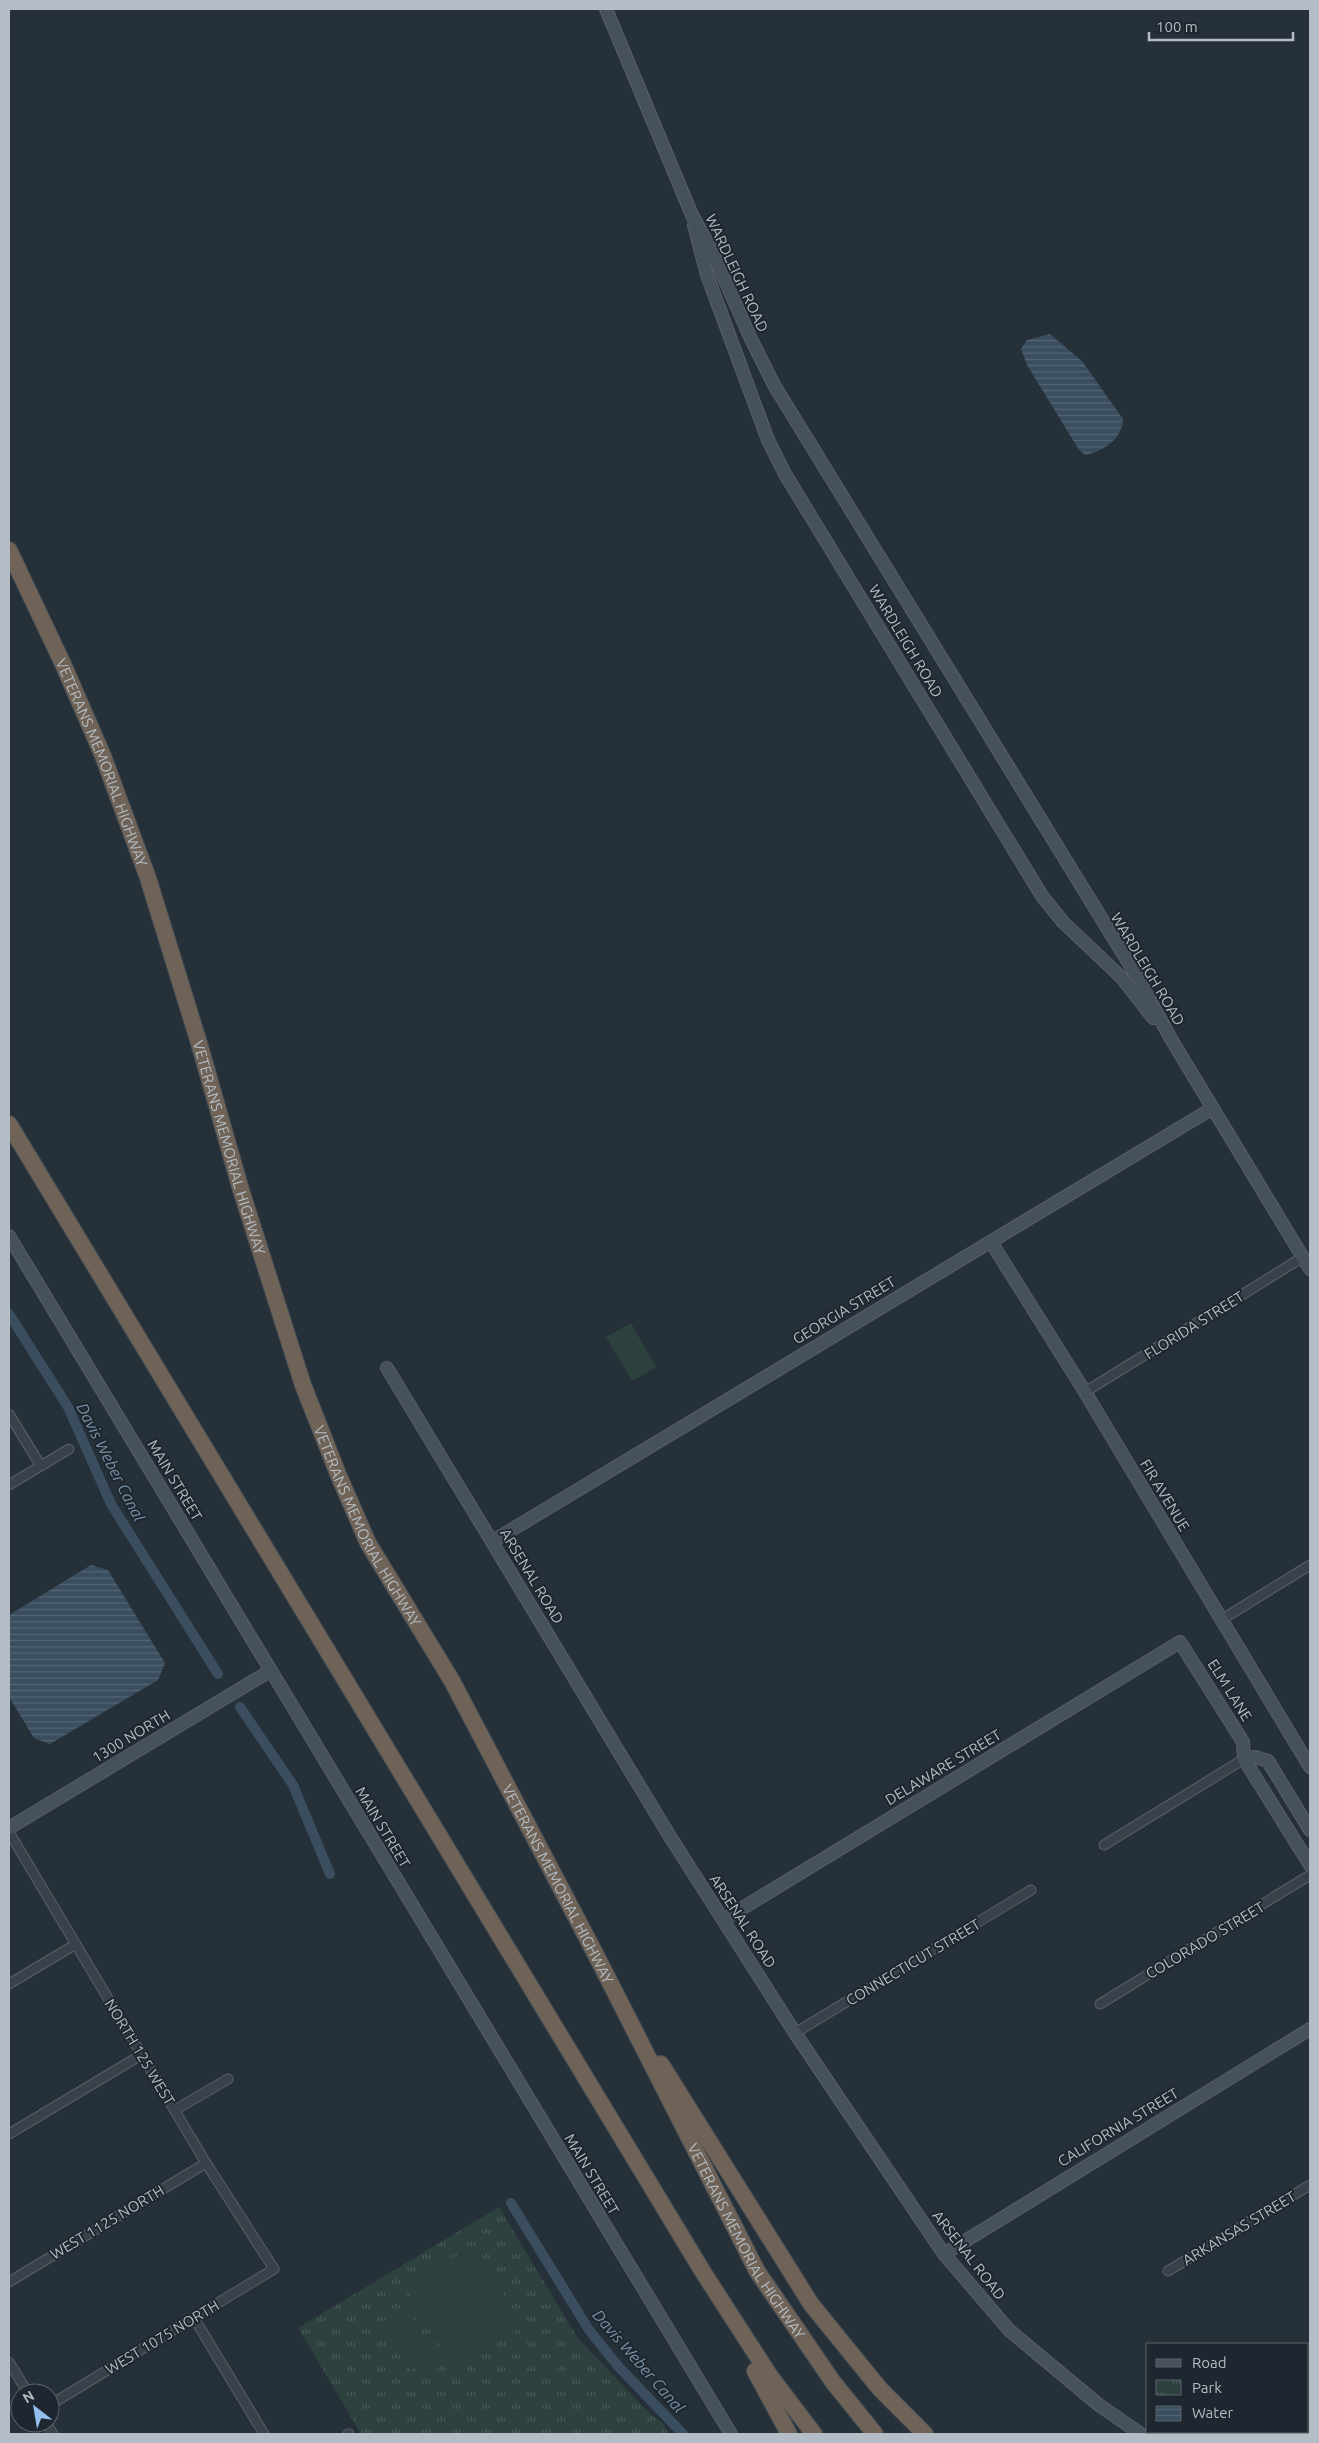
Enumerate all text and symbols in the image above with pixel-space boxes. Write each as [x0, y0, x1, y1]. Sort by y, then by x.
scale bar [1149, 10, 1293, 42]
text: 100 m [1156, 18, 1198, 35]
street label: WARDLEIGH ROAD [702, 211, 772, 335]
street label: WARDLEIGH ROAD [866, 582, 946, 700]
street label: VETERANS MEMORIAL HIGHWAY [53, 656, 151, 869]
street label: WARDLEIGH ROAD [1108, 910, 1188, 1028]
street label: VETERANS MEMORIAL HIGHWAY [190, 1038, 270, 1257]
street label: GEORGIA STREET [790, 1272, 899, 1347]
street label: FLORIDA STREET [1141, 1287, 1247, 1362]
water label: Davis Weber Canal [73, 1400, 149, 1525]
street label: VETERANS MEMORIAL HIGHWAY [311, 1423, 425, 1629]
street label: MAIN STREET [144, 1436, 206, 1524]
street label: FIR AVENUE [1137, 1456, 1193, 1534]
street label: ARSENAL ROAD [497, 1525, 567, 1627]
street label: ELM LANE [1204, 1656, 1256, 1724]
street label: 1300 NORTH [89, 1706, 173, 1766]
street label: DELAWARE STREET [882, 1725, 1005, 1808]
street label: VETERANS MEMORIAL HIGHWAY [499, 1781, 618, 1986]
street label: MAIN STREET [352, 1783, 414, 1871]
street label: ARSENAL ROAD [706, 1871, 780, 1971]
street label: COLORADO STREET [1143, 1898, 1268, 1982]
street label: CONNECTICUT STREET [843, 1915, 984, 2009]
street label: NORTH 125 WEST [102, 1996, 179, 2109]
street label: CALIFORNIA STREET [1054, 2084, 1182, 2170]
street label: MAIN STREET [561, 2130, 623, 2218]
street label: VETERANS MEMORIAL HIGHWAY [685, 2140, 809, 2342]
street label: WEST 1125 NORTH [47, 2181, 167, 2263]
street label: ARKANSAS STREET [1179, 2187, 1299, 2269]
street label: ARSENAL ROAD [929, 2207, 1009, 2303]
street label: WEST 1075 NORTH [102, 2296, 222, 2378]
water label: Davis Weber Canal [589, 2306, 689, 2417]
legend [1146, 2343, 1309, 2433]
text: Road [1192, 2354, 1227, 2371]
text: Park [1192, 2379, 1222, 2396]
north arrow [10, 2383, 60, 2433]
text: N [20, 2387, 37, 2406]
text: Water [1192, 2404, 1233, 2421]

